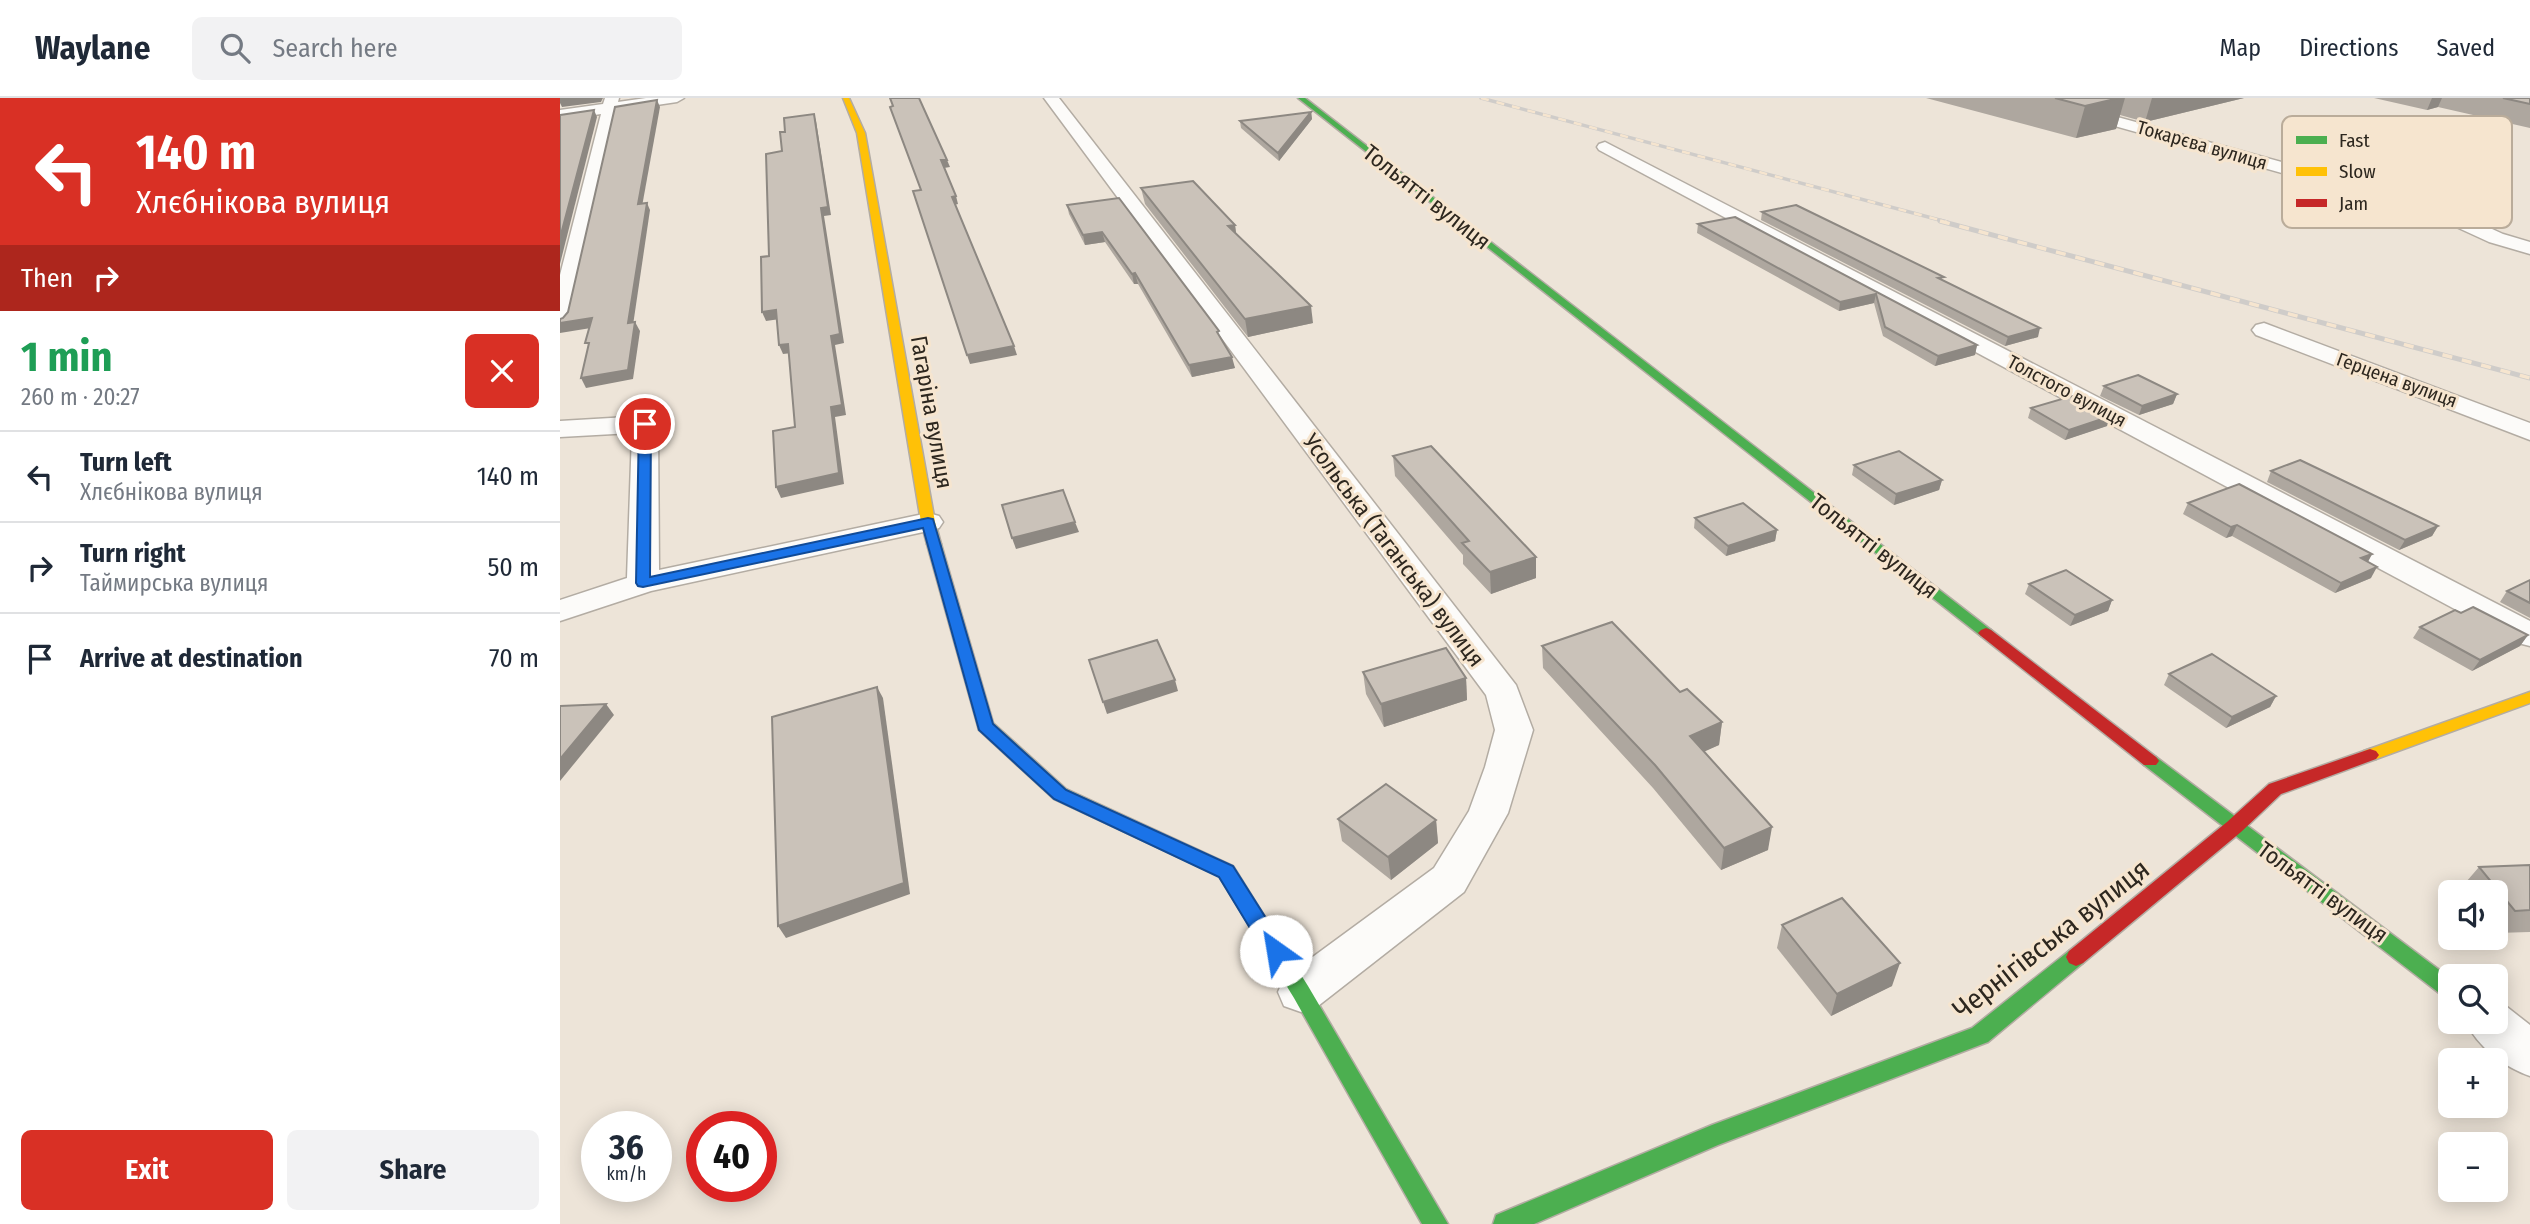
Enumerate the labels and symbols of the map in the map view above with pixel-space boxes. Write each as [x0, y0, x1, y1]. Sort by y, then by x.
street label: Токарєва вулиця [2134, 115, 2270, 175]
legend [2282, 116, 2512, 228]
text: Fast [2339, 129, 2370, 152]
street label: Тольятті вулиця [1358, 138, 1496, 256]
text: Slow [2339, 160, 2376, 183]
text: Jam [2339, 192, 2368, 215]
street label: Гагаріна вулиця [905, 333, 959, 491]
street label: Герцена вулиця [2334, 348, 2460, 412]
street label: Толстого вулиця [2004, 350, 2130, 432]
pin [615, 394, 675, 454]
street label: Усольська (Таганська) вулиця [1297, 427, 1491, 672]
street label: Тольятті вулиця [1805, 487, 1943, 605]
street label: Тольятті вулиця [2252, 835, 2394, 949]
street label: Чернігівська вулиця [1946, 852, 2156, 1026]
position arrow [1239, 914, 1313, 988]
speed limit sign: 40 [686, 1111, 777, 1202]

